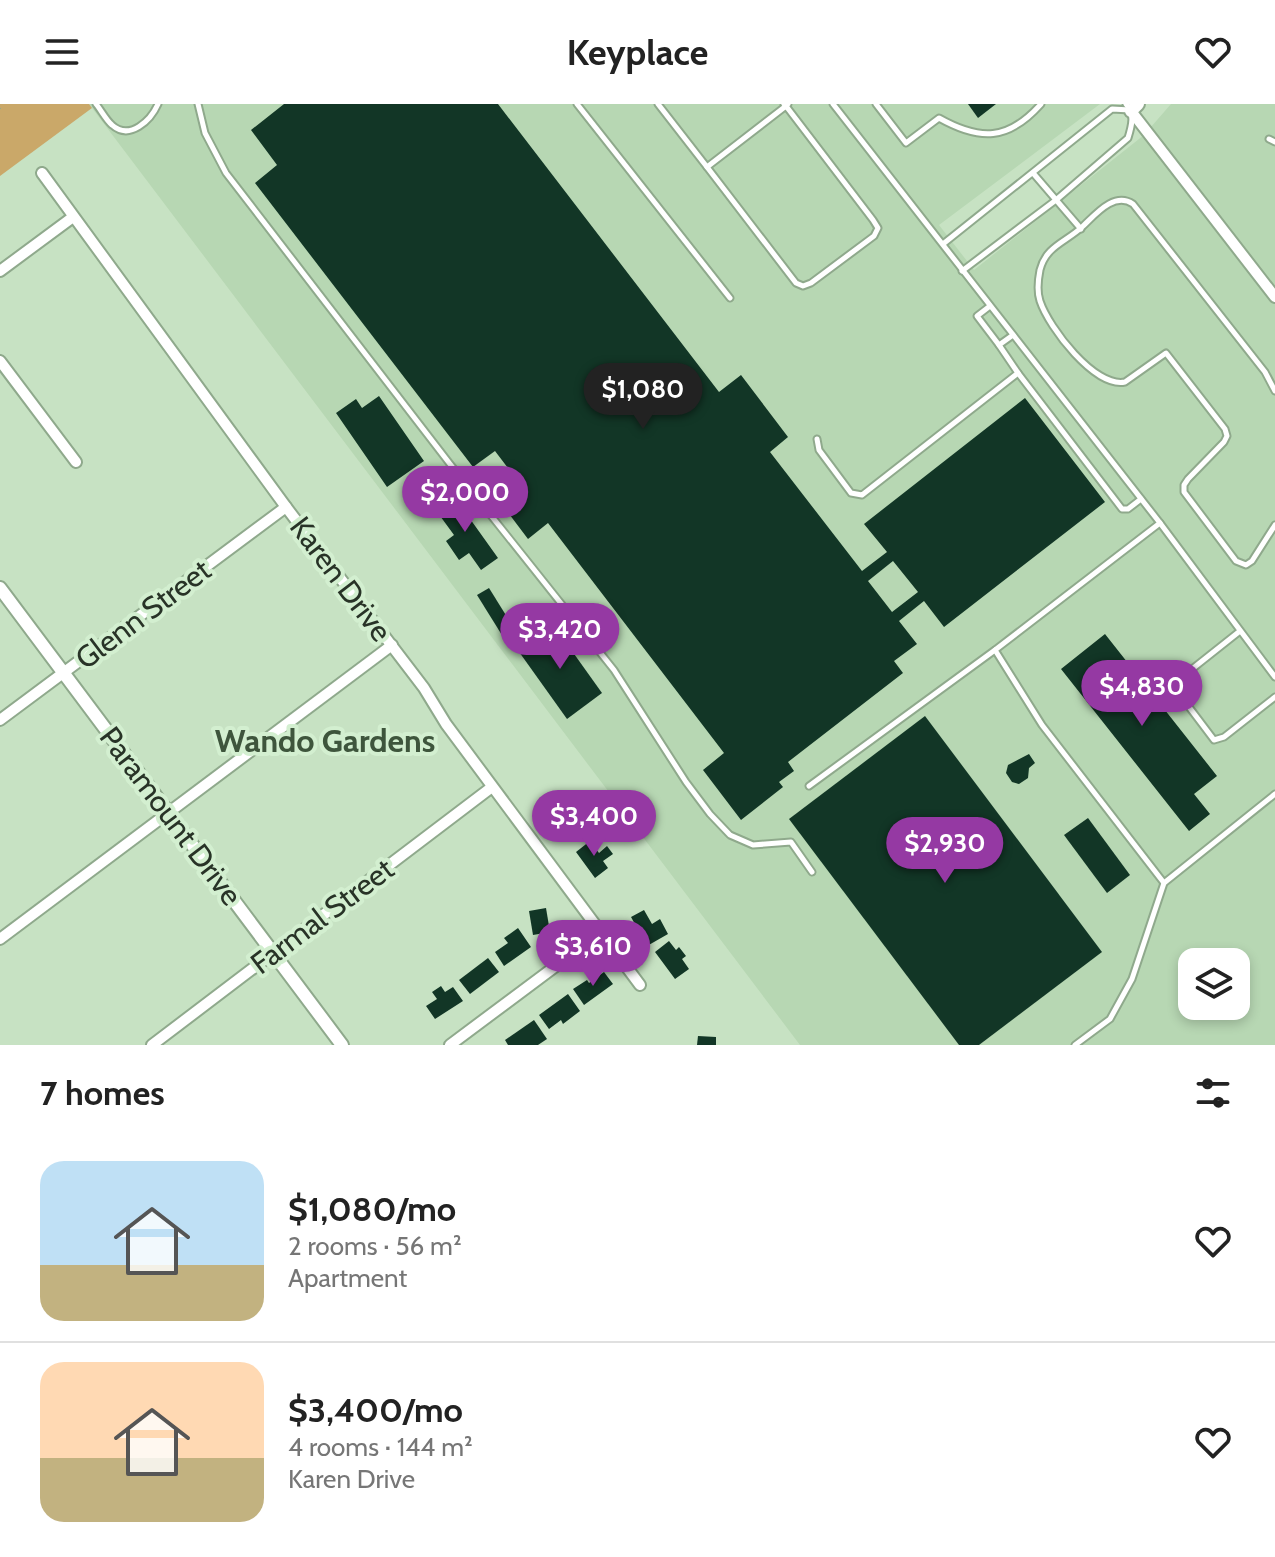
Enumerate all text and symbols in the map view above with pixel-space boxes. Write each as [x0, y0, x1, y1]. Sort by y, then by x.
icon: menu [40, 30, 84, 74]
text: Keyplace [567, 30, 708, 74]
icon: heart [1191, 30, 1235, 74]
pin: $1,080 [578, 363, 708, 431]
text: $1,080 [602, 373, 684, 405]
pin: $2,000 [400, 466, 530, 534]
text: $2,000 [420, 476, 510, 508]
street label: Karen Drive [282, 509, 400, 649]
street label: Glenn Street [68, 551, 218, 677]
pin: $3,420 [495, 603, 625, 671]
text: $3,420 [518, 613, 602, 645]
pin: $4,830 [1077, 660, 1207, 728]
text: $4,830 [1099, 670, 1185, 702]
street label: Paramount Drive [92, 719, 250, 913]
district label: Wando Gardens [215, 721, 435, 760]
pin: $3,400 [529, 790, 659, 858]
text: $3,400 [550, 800, 638, 832]
pin: $2,930 [880, 817, 1010, 885]
text: $2,930 [904, 827, 986, 859]
street label: Farmal Street [243, 850, 401, 982]
pin: $3,610 [528, 920, 658, 988]
text: $3,610 [554, 930, 632, 962]
map controls [1178, 948, 1250, 1020]
button: layers [1178, 948, 1250, 1020]
icon: filters [1191, 1071, 1235, 1115]
text: 7 homes [40, 1072, 165, 1114]
text: $1,080/mo [288, 1188, 456, 1230]
icon: home [104, 1193, 200, 1289]
icon: heart [1191, 1219, 1235, 1263]
text: 2 rooms · 56 m² [288, 1230, 462, 1262]
text: Apartment [288, 1262, 407, 1294]
text: $3,400/mo [288, 1389, 463, 1431]
icon: home [104, 1394, 200, 1490]
icon: heart [1191, 1420, 1235, 1464]
text: 4 rooms · 144 m² [288, 1431, 473, 1463]
text: Karen Drive [288, 1463, 415, 1495]

